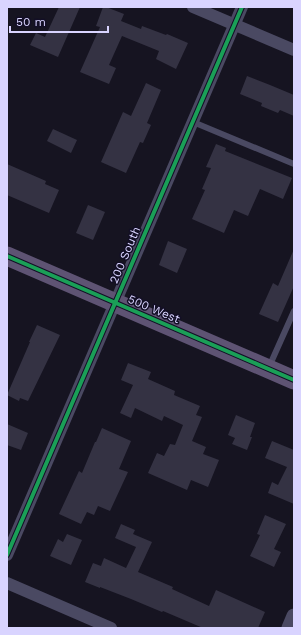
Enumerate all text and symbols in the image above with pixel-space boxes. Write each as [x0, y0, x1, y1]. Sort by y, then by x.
scale bar [10, 8, 108, 34]
text: 50 m [16, 15, 46, 29]
street label: 200 South [107, 224, 143, 286]
street label: 500 West [126, 292, 182, 326]

